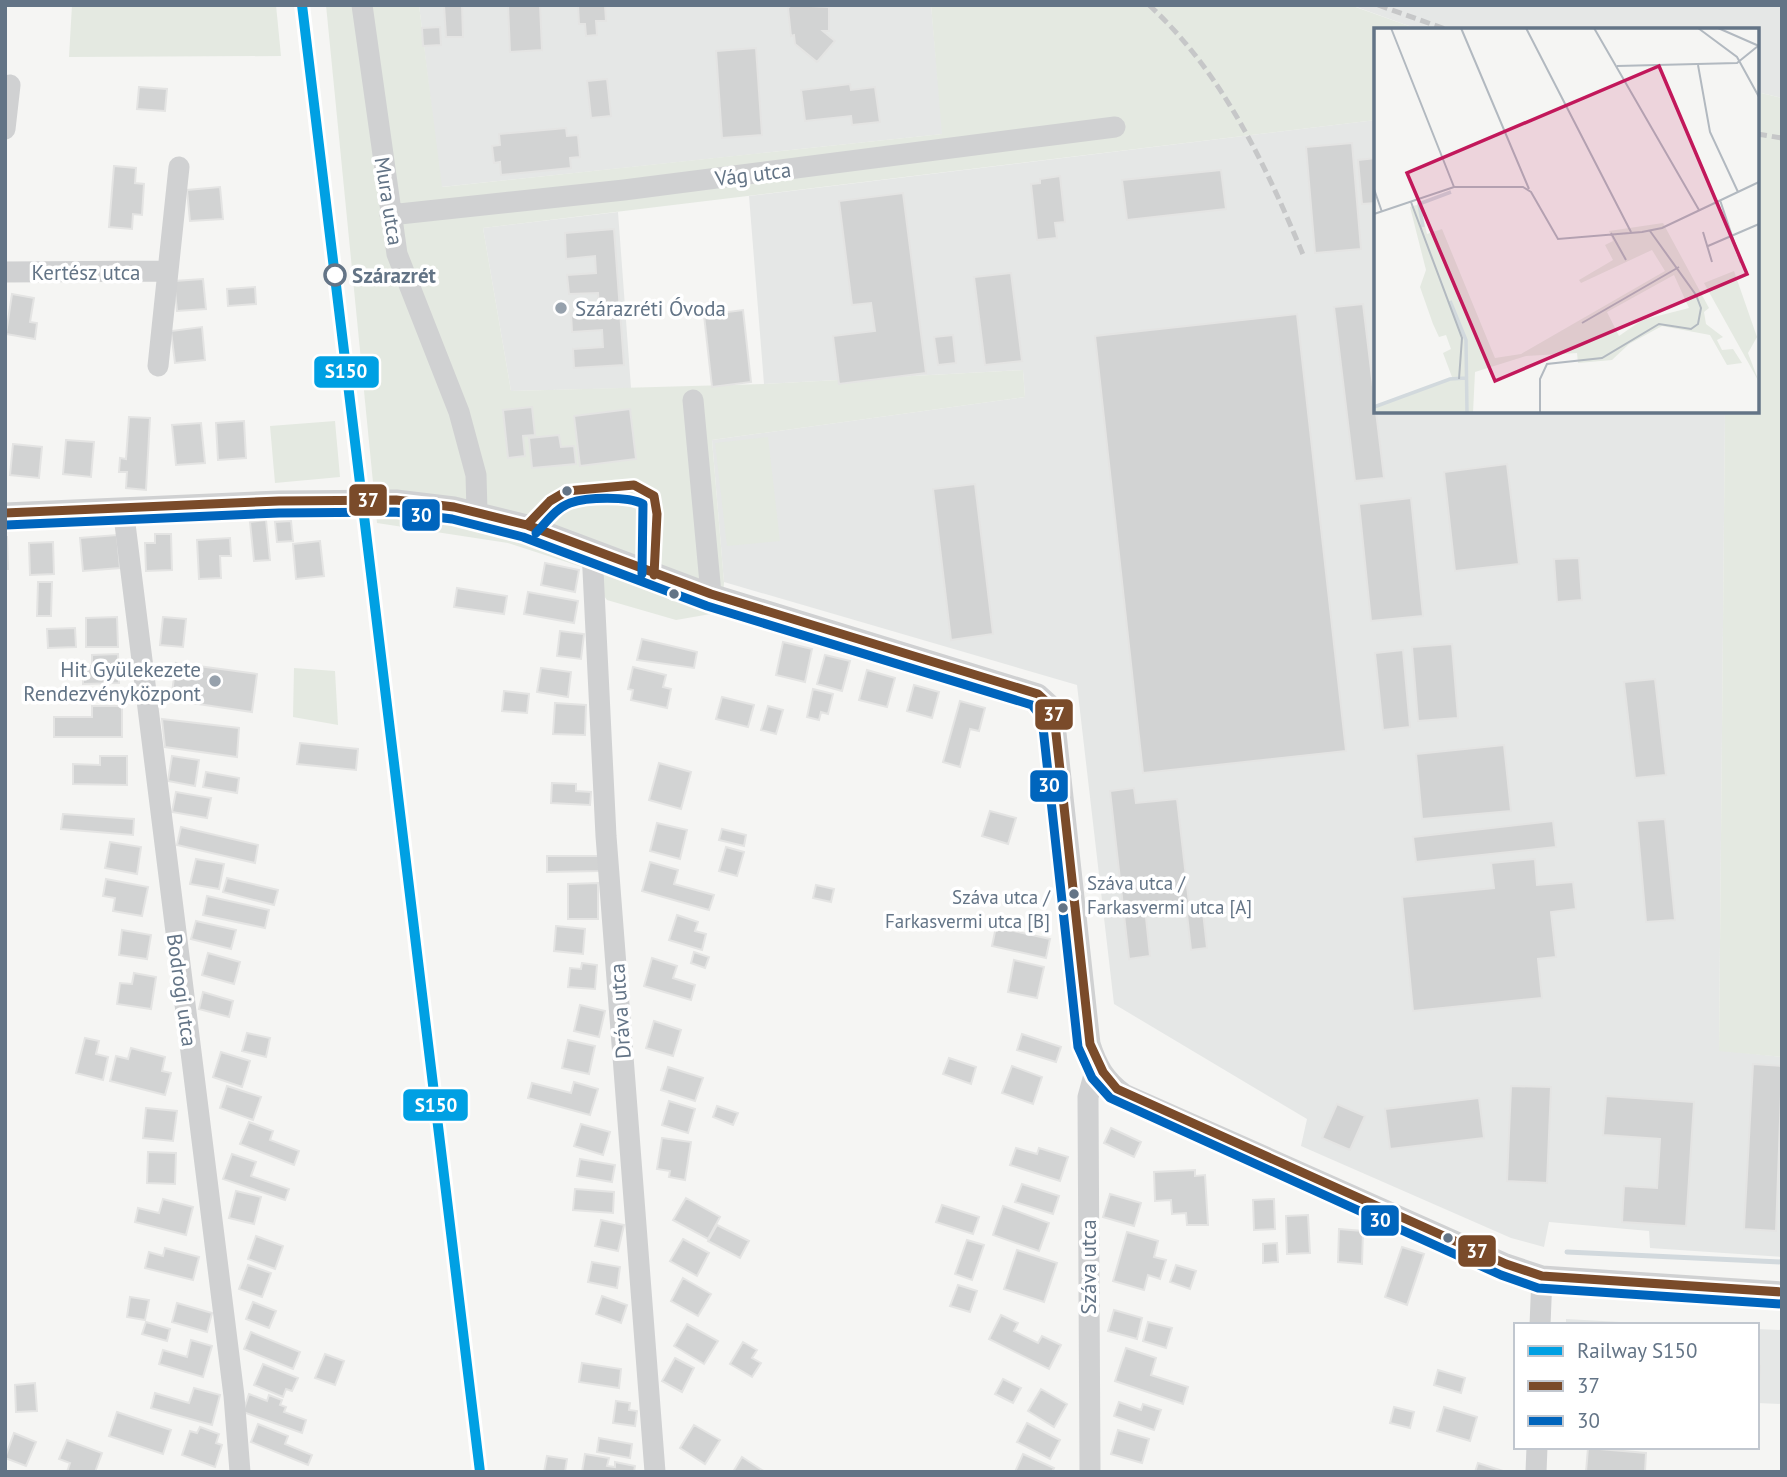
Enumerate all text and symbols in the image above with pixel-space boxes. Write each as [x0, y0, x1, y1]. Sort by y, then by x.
inset map [1374, 28, 1759, 413]
street label: Mura utca [369, 155, 409, 247]
street label: Vág utca [712, 156, 793, 192]
street label: Kertész utca [31, 259, 141, 286]
place label: Szárazrét [352, 262, 437, 289]
marker: Szárazrét [324, 264, 346, 286]
place label: Szárazréti Óvoda [575, 295, 726, 322]
marker: Szárazréti Óvoda [553, 300, 569, 316]
line badge: S150 [313, 355, 380, 389]
text: S150 [325, 359, 367, 383]
line badge: 37 [348, 483, 388, 517]
unlabelled marker [560, 484, 574, 498]
text: 37 [357, 488, 379, 512]
line badge: 30 [401, 498, 441, 532]
text: 30 [410, 503, 432, 527]
unlabelled marker [667, 587, 681, 601]
place label: Hit Gyülekezete Rendezvényközpont [23, 656, 201, 707]
marker: Hit Gyülekezete Rendezvényközpont [207, 673, 223, 689]
line badge: 37 [1034, 698, 1074, 731]
text: 37 [1043, 702, 1065, 726]
line badge: 30 [1029, 769, 1069, 803]
text: 30 [1038, 773, 1060, 797]
place label: Száva utca / Farkasvermi utca [A] [1087, 871, 1252, 919]
place label: Száva utca / Farkasvermi utca [B] [885, 885, 1051, 933]
marker: Száva utca / Farkasvermi utca [A] [1067, 887, 1081, 901]
marker: Száva utca / Farkasvermi utca [B] [1056, 901, 1070, 915]
street label: Bodrogi utca [161, 932, 203, 1048]
street label: Dráva utca [603, 962, 637, 1060]
line badge: S150 [402, 1088, 469, 1122]
text: S150 [415, 1093, 457, 1117]
line badge: 30 [1360, 1204, 1400, 1237]
text: 30 [1369, 1208, 1391, 1232]
street label: Száva utca [1075, 1219, 1102, 1315]
unlabelled marker [1441, 1231, 1455, 1245]
line badge: 37 [1457, 1234, 1497, 1268]
text: 37 [1466, 1239, 1488, 1263]
legend [1514, 1323, 1759, 1449]
text: Railway S150 [1577, 1337, 1697, 1364]
text: 37 [1577, 1372, 1600, 1399]
text: 30 [1577, 1407, 1600, 1434]

